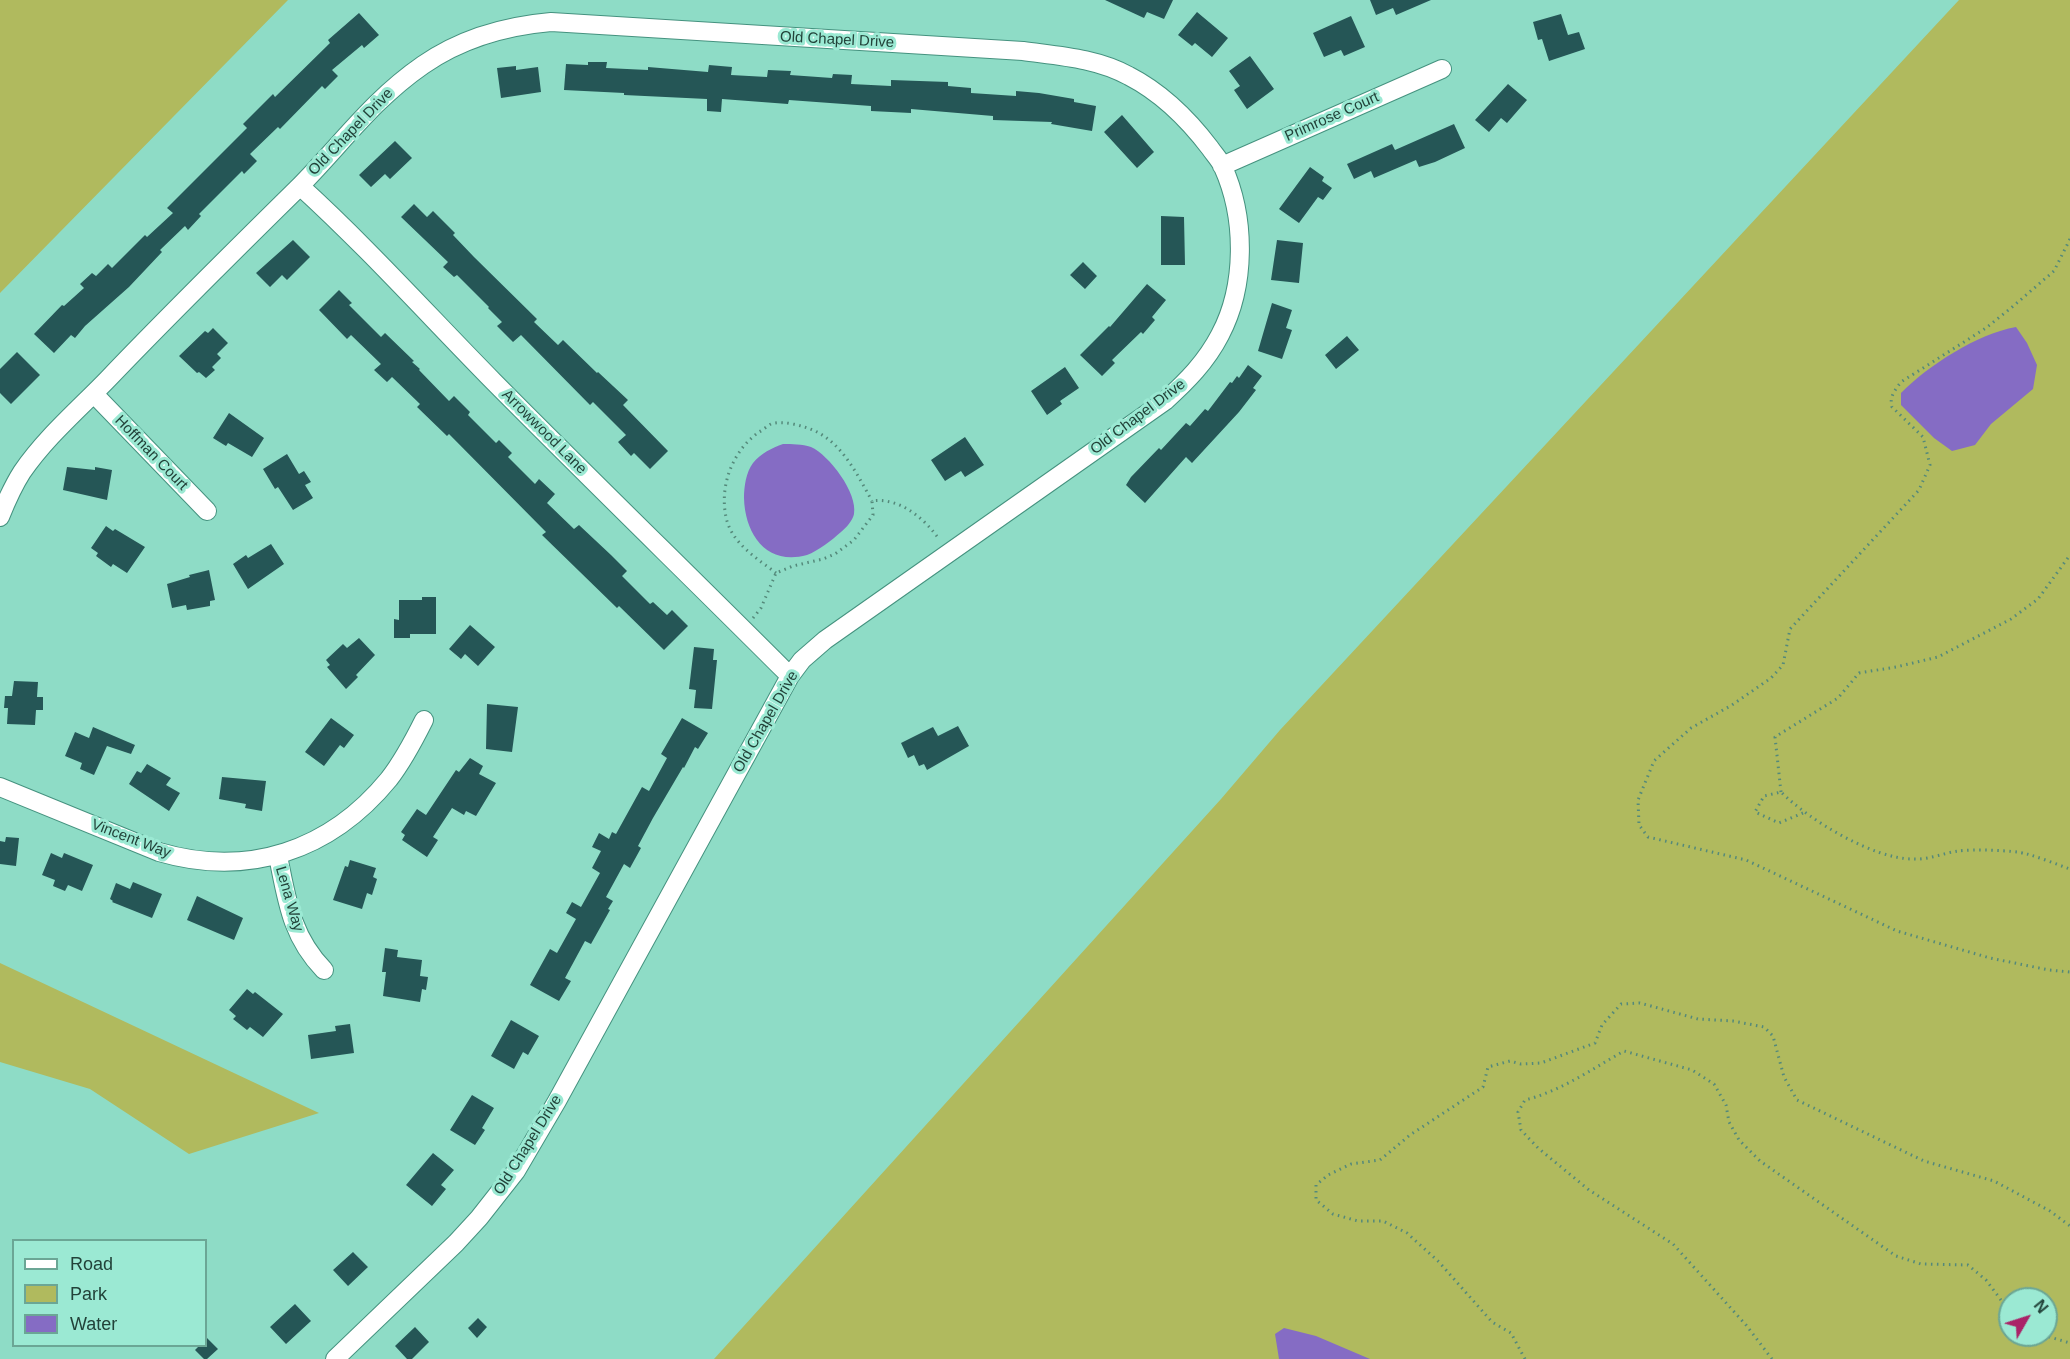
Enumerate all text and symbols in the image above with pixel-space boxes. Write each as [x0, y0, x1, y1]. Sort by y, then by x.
street label: Old Chapel Drive [780, 28, 894, 52]
street label: Old Chapel Drive [305, 85, 397, 179]
street label: Primrose Court [1282, 88, 1382, 146]
street label: Old Chapel Drive [1087, 375, 1189, 459]
street label: Arrowwood Lane [498, 386, 590, 478]
street label: Hoffman Court [111, 412, 191, 494]
street label: Old Chapel Drive [730, 668, 802, 776]
street label: Vincent Way [89, 816, 173, 862]
street label: Lena Way [271, 864, 307, 934]
street label: Old Chapel Drive [490, 1092, 566, 1198]
legend [12, 1239, 207, 1347]
text: Road [70, 1254, 113, 1274]
text: Park [70, 1284, 107, 1304]
north arrow [1998, 1287, 2058, 1347]
text: N [2031, 1297, 2051, 1316]
text: Water [70, 1314, 117, 1334]

